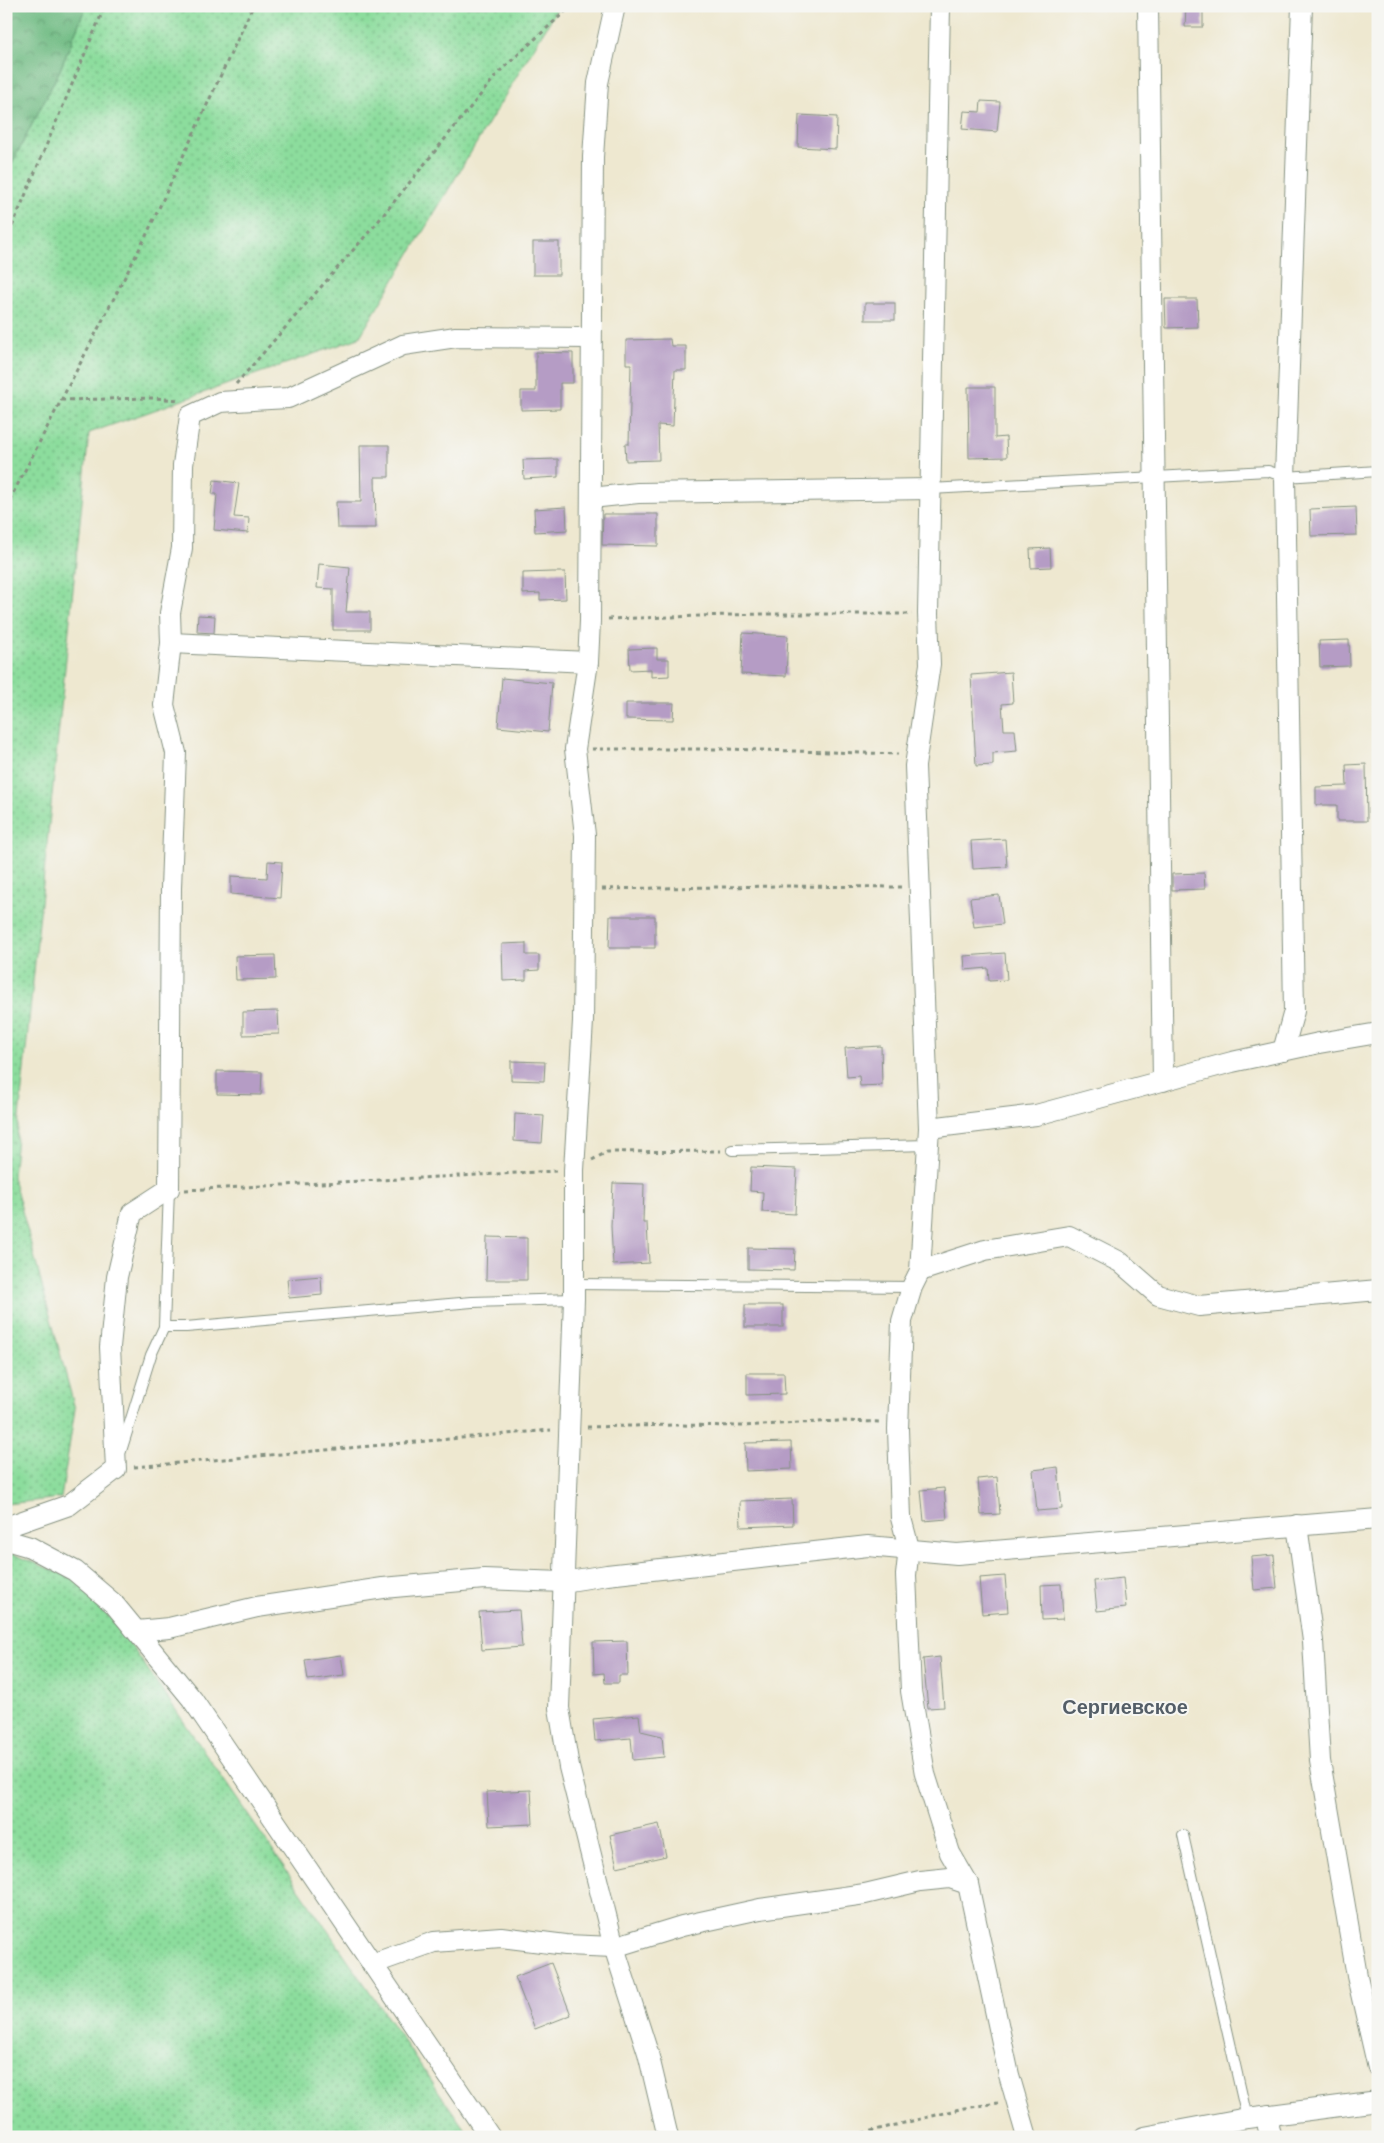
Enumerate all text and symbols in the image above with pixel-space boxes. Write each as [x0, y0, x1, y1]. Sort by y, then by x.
district label: Сергиевское [1062, 1695, 1188, 1719]

